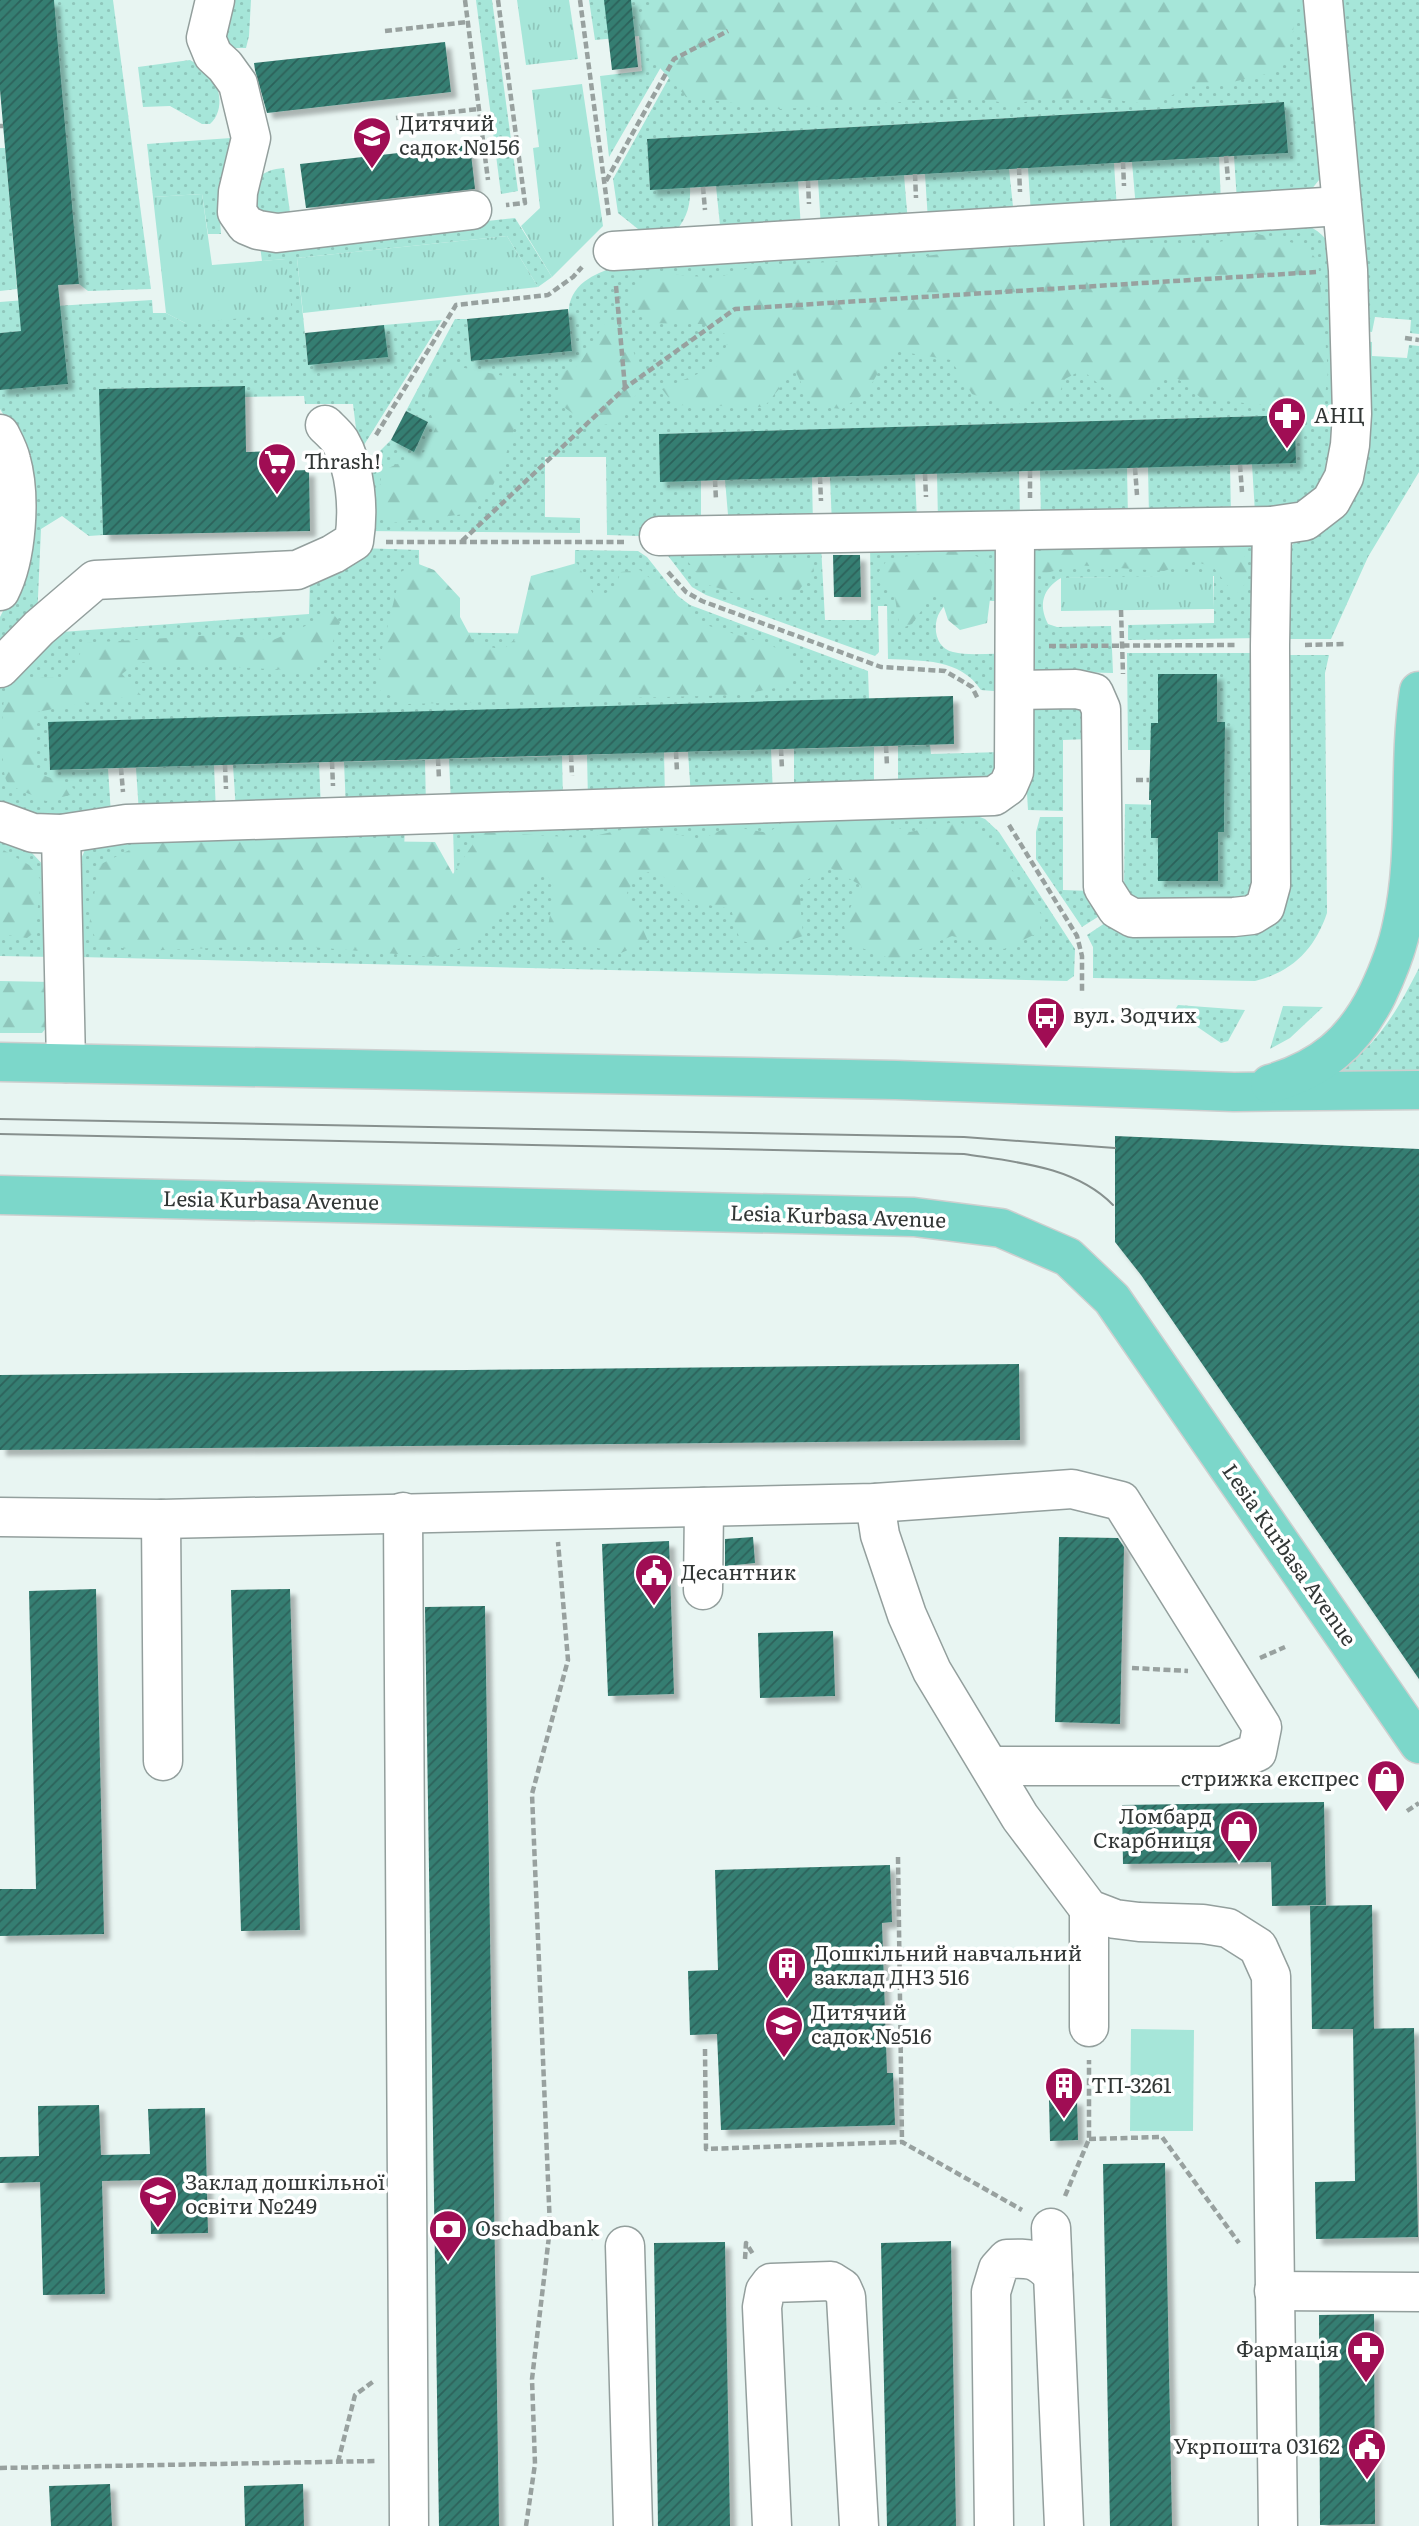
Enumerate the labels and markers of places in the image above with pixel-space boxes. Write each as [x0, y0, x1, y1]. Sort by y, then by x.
place label: Дитячий садок №156 [399, 106, 519, 161]
school or university icon: Дитячий садок №156 [351, 115, 393, 170]
pharmacy icon: АНЦ [1266, 395, 1308, 450]
place label: АНЦ [1314, 398, 1365, 429]
supermarket icon: Thrash! [256, 441, 298, 496]
place label: Thrash! [304, 444, 381, 475]
bus stop icon: вул. Зодчих [1025, 995, 1067, 1050]
place label: вул. Зодчих [1073, 998, 1197, 1029]
public building icon: Десантник [633, 1552, 675, 1607]
place label: Десантник [681, 1555, 797, 1586]
shop icon: стрижка експрес [1365, 1758, 1407, 1813]
place label: стрижка експрес [1181, 1761, 1359, 1792]
place label: Ломбард Скарбниця [1093, 1799, 1212, 1854]
shop icon: Ломбард Скарбниця [1218, 1808, 1260, 1863]
place label: Дошкільний навчальний заклад ДНЗ 516 [814, 1936, 1082, 1991]
building icon: Дошкільний навчальний заклад ДНЗ 516 [766, 1945, 808, 2000]
place label: Дитячий садок №516 [811, 1995, 931, 2050]
school or university icon: Дитячий садок №516 [763, 2004, 805, 2059]
building icon: ТП-3261 [1043, 2065, 1085, 2120]
place label: ТП-3261 [1091, 2068, 1172, 2099]
place label: Заклад дошкільної освіти №249 [185, 2165, 385, 2220]
school or university icon: Заклад дошкільної освіти №249 [137, 2174, 179, 2229]
bank icon: Oschadbank [427, 2208, 469, 2263]
place label: Oschadbank [475, 2211, 599, 2242]
pharmacy icon: Фармація [1345, 2329, 1387, 2384]
place label: Фармація [1236, 2332, 1339, 2363]
public building icon: Укрпошта 03162 [1346, 2426, 1388, 2481]
place label: Укрпошта 03162 [1174, 2429, 1340, 2460]

